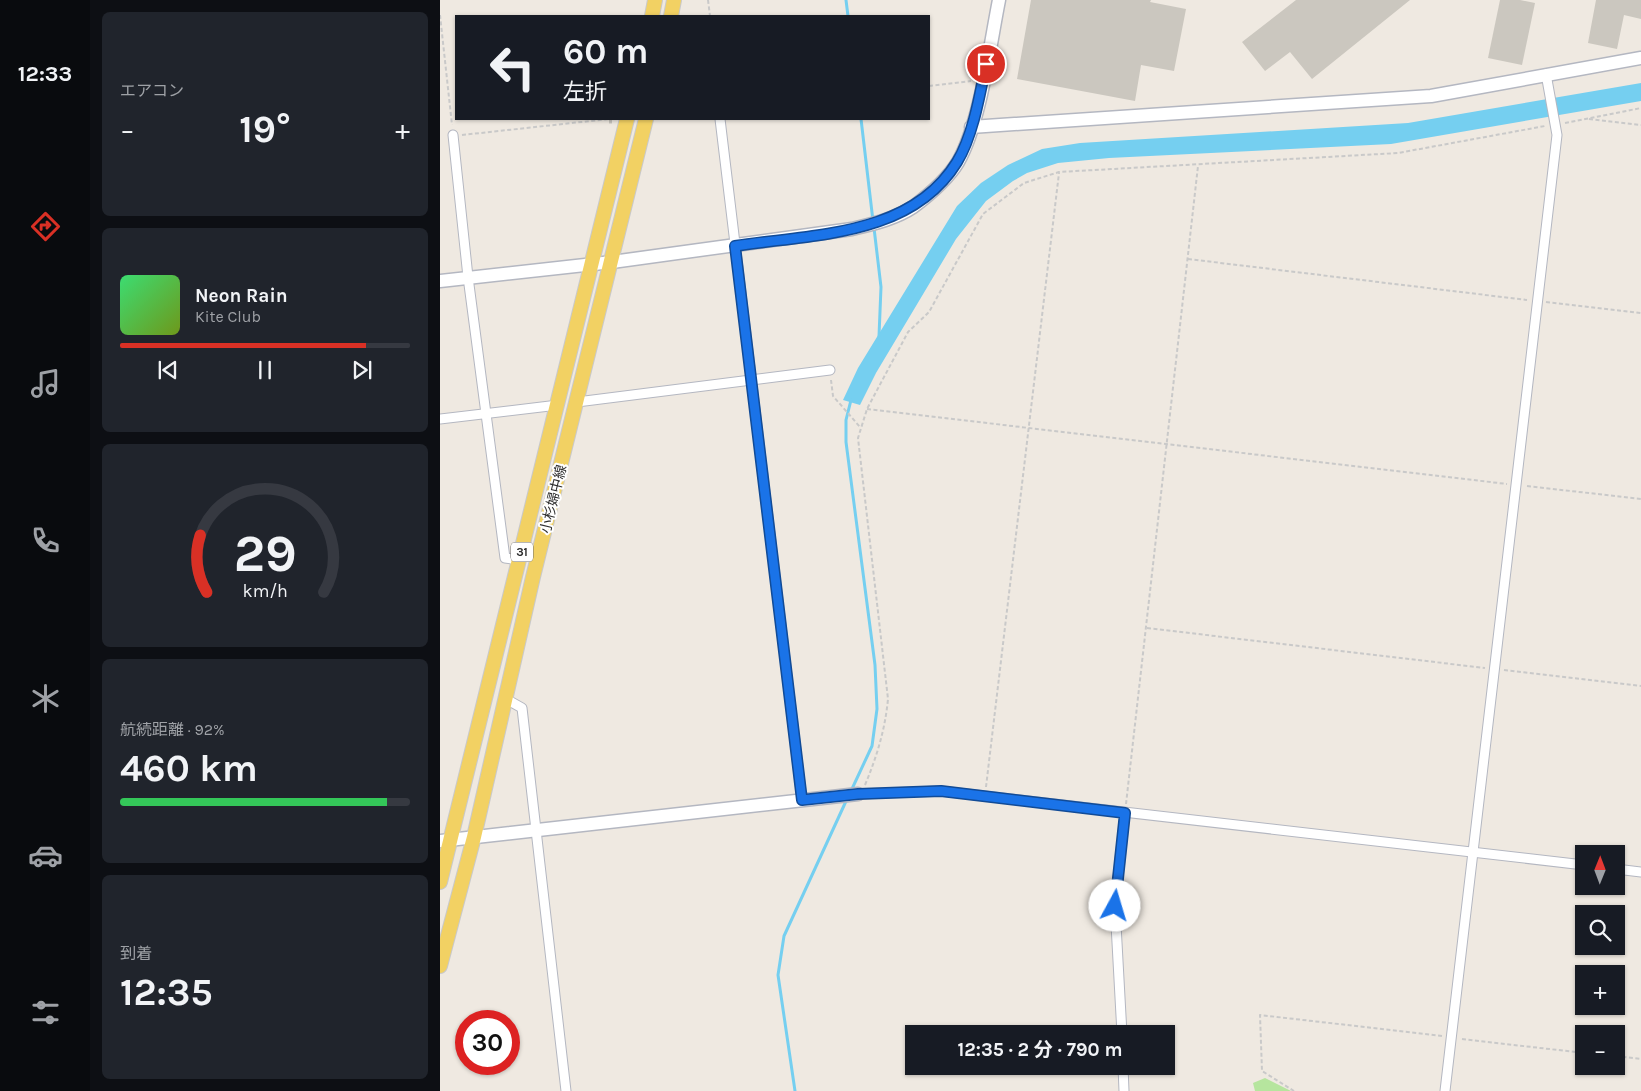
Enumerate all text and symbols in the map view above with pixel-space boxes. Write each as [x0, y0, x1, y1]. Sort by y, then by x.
text: 60 m [563, 31, 648, 72]
icon: left [480, 35, 545, 100]
pin [965, 43, 1007, 85]
icon: arrive [972, 50, 1000, 78]
text: 12:33 [18, 61, 72, 87]
text: 左折 [563, 79, 607, 105]
text: エアコン [120, 81, 184, 100]
text: 19° [239, 107, 291, 152]
text: − [120, 113, 135, 146]
text: + [395, 113, 410, 146]
icon: directions [28, 209, 63, 244]
text: Neon Rain [195, 285, 288, 307]
text: Kite Club [195, 307, 261, 326]
icon: previous [154, 356, 182, 384]
icon: pause [251, 356, 279, 384]
icon: next [348, 356, 376, 384]
icon: music [28, 366, 63, 401]
street label: 小杉婦中線 [537, 463, 570, 535]
icon: phone [28, 523, 63, 558]
text: 29 [233, 523, 297, 584]
road number: 31 [511, 542, 533, 562]
text: km/h [242, 581, 288, 602]
icon: climate [28, 681, 63, 716]
text: 航続距離 · 92% [120, 720, 225, 739]
text: 460 km [120, 746, 258, 791]
icon: car [28, 838, 63, 873]
north arrow [1575, 845, 1625, 895]
map controls [1575, 845, 1625, 1075]
position arrow [1088, 879, 1140, 931]
button: search [1575, 905, 1625, 955]
text: 到着 [120, 944, 152, 963]
button: + [1575, 965, 1625, 1015]
text: 12:35 [120, 970, 213, 1015]
icon: filters [28, 995, 63, 1030]
speed limit sign: 30 [455, 1010, 520, 1075]
button: − [1575, 1025, 1625, 1075]
text: 12:35 · 2 分 · 790 m [958, 1039, 1122, 1061]

